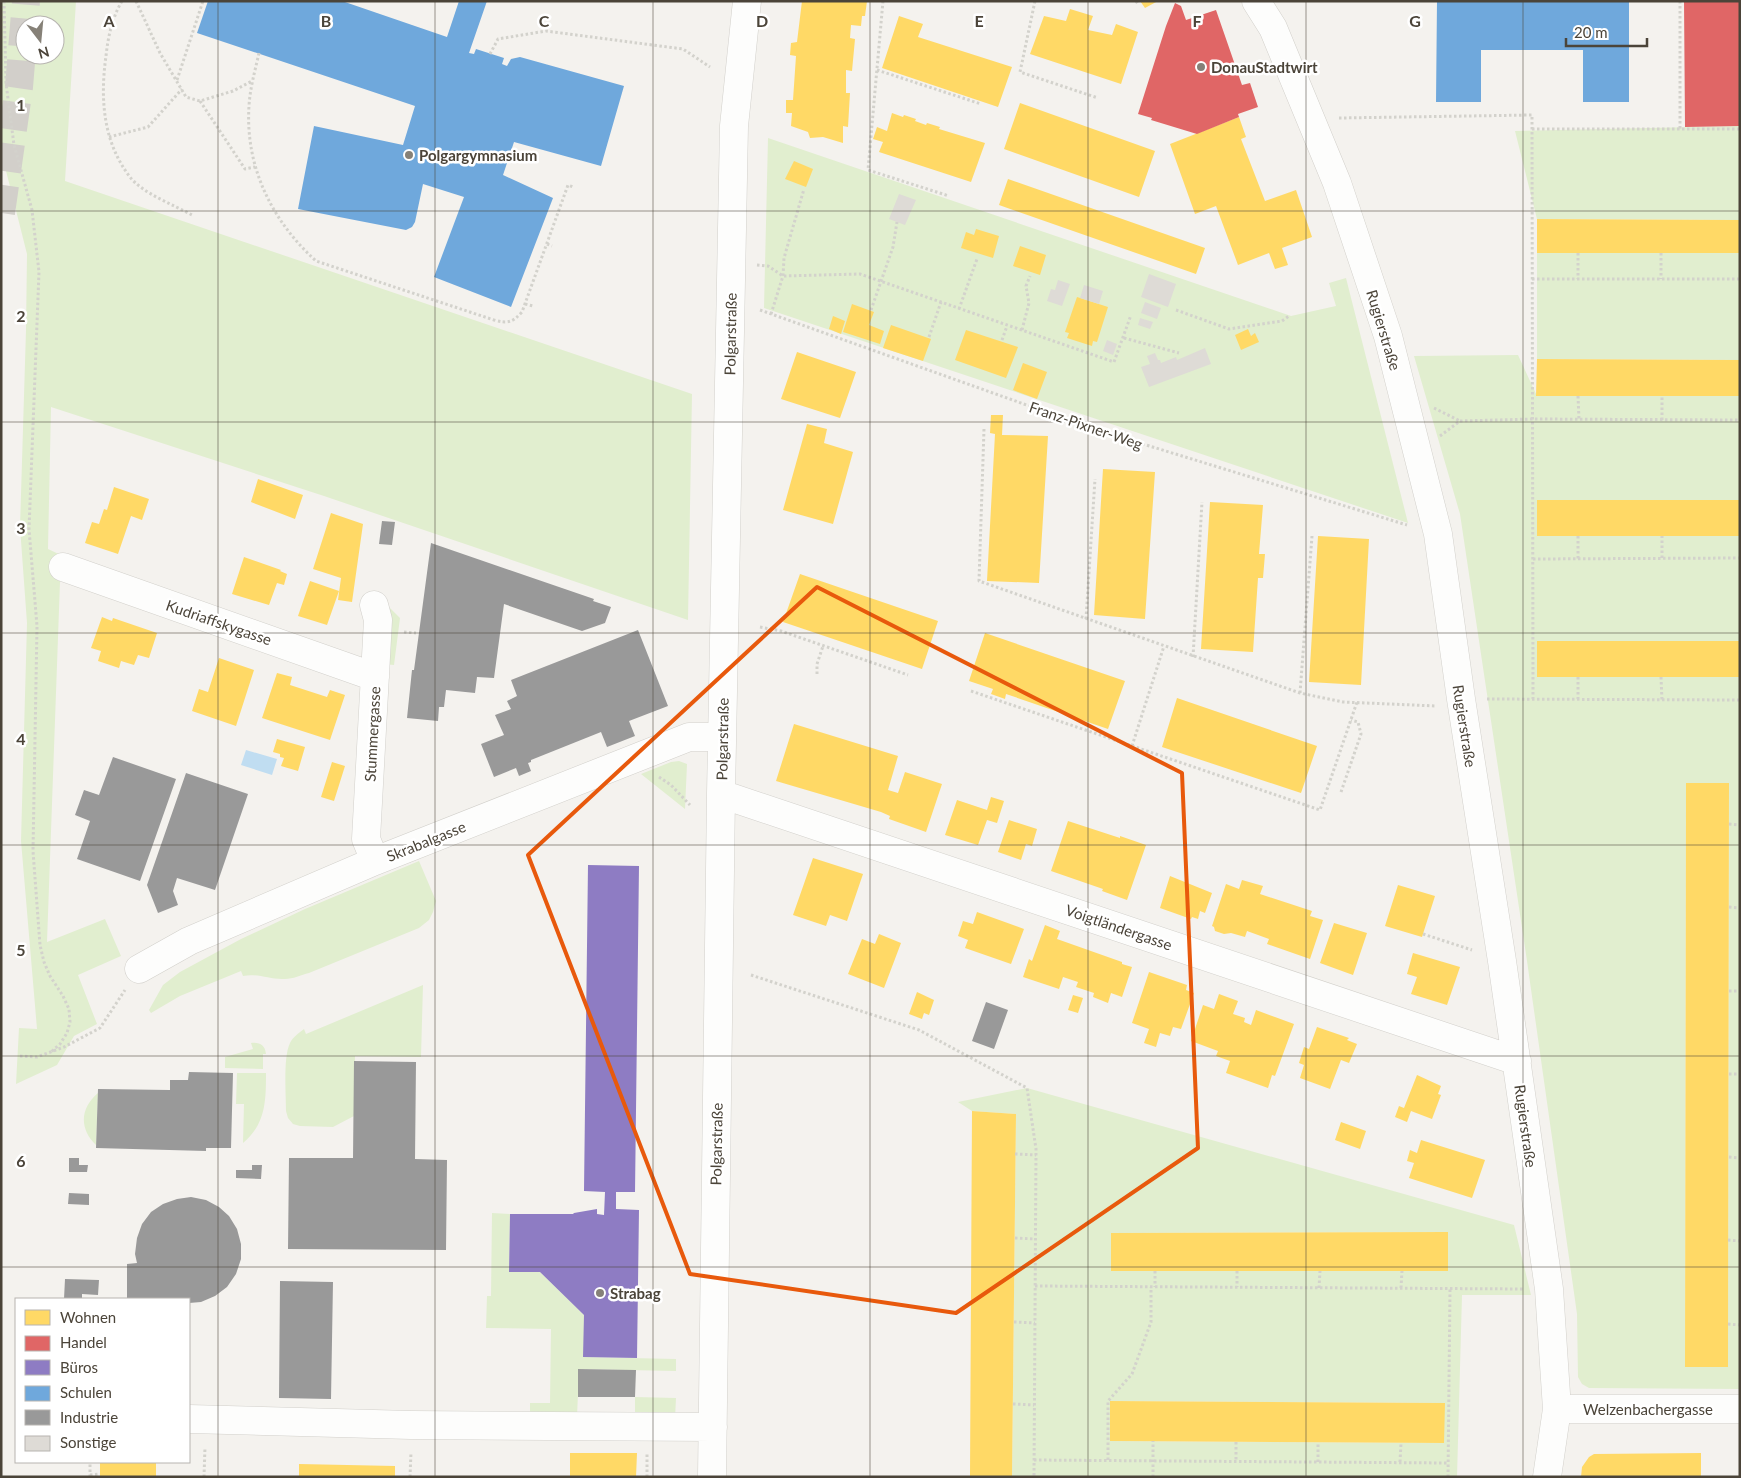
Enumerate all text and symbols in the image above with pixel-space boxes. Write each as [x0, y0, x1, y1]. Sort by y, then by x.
text: A [102, 11, 115, 30]
text: B [321, 11, 331, 30]
text: C [539, 11, 550, 30]
text: D [756, 11, 768, 30]
text: E [974, 11, 984, 30]
text: F [1192, 11, 1202, 30]
text: G [1409, 11, 1421, 30]
north arrow [15, 15, 65, 65]
scale bar [1566, 15, 1647, 47]
text: 20 m [1574, 23, 1608, 41]
text: N [36, 43, 51, 63]
place label: DonauStadtwirt [1211, 58, 1318, 76]
marker: DonauStadtwirt [1195, 61, 1207, 73]
text: 1 [16, 95, 26, 114]
place label: Polgargymnasium [419, 146, 537, 164]
marker: Polgargymnasium [403, 149, 415, 161]
street label: Rugierstraße [1363, 287, 1405, 373]
street label: Polgarstraße [720, 292, 740, 375]
text: 2 [16, 306, 26, 325]
street label: Franz-Pixner-Weg [1027, 397, 1145, 453]
text: 3 [16, 518, 26, 537]
street label: Kudriaffskygasse [164, 595, 274, 649]
street label: Rugierstraße [1450, 683, 1480, 769]
street label: Stummergasse [361, 686, 383, 782]
street label: Polgarstraße [712, 697, 732, 780]
text: 4 [16, 729, 26, 748]
street label: Skrabalgasse [384, 817, 468, 865]
street label: Voigtländergasse [1063, 900, 1175, 954]
text: 5 [16, 940, 26, 959]
street label: Rugierstraße [1511, 1083, 1541, 1169]
street label: Polgarstraße [706, 1102, 726, 1185]
text: 6 [16, 1151, 26, 1170]
place label: Strabag [610, 1284, 661, 1302]
marker: Strabag [594, 1287, 606, 1299]
legend [15, 1298, 190, 1463]
text: Wohnen [60, 1308, 116, 1326]
text: Handel [60, 1333, 107, 1351]
text: Büros [60, 1358, 98, 1376]
text: Schulen [60, 1383, 112, 1401]
street label: Welzenbachergasse [1583, 1400, 1713, 1418]
text: Industrie [60, 1408, 118, 1426]
text: Sonstige [60, 1433, 116, 1451]

